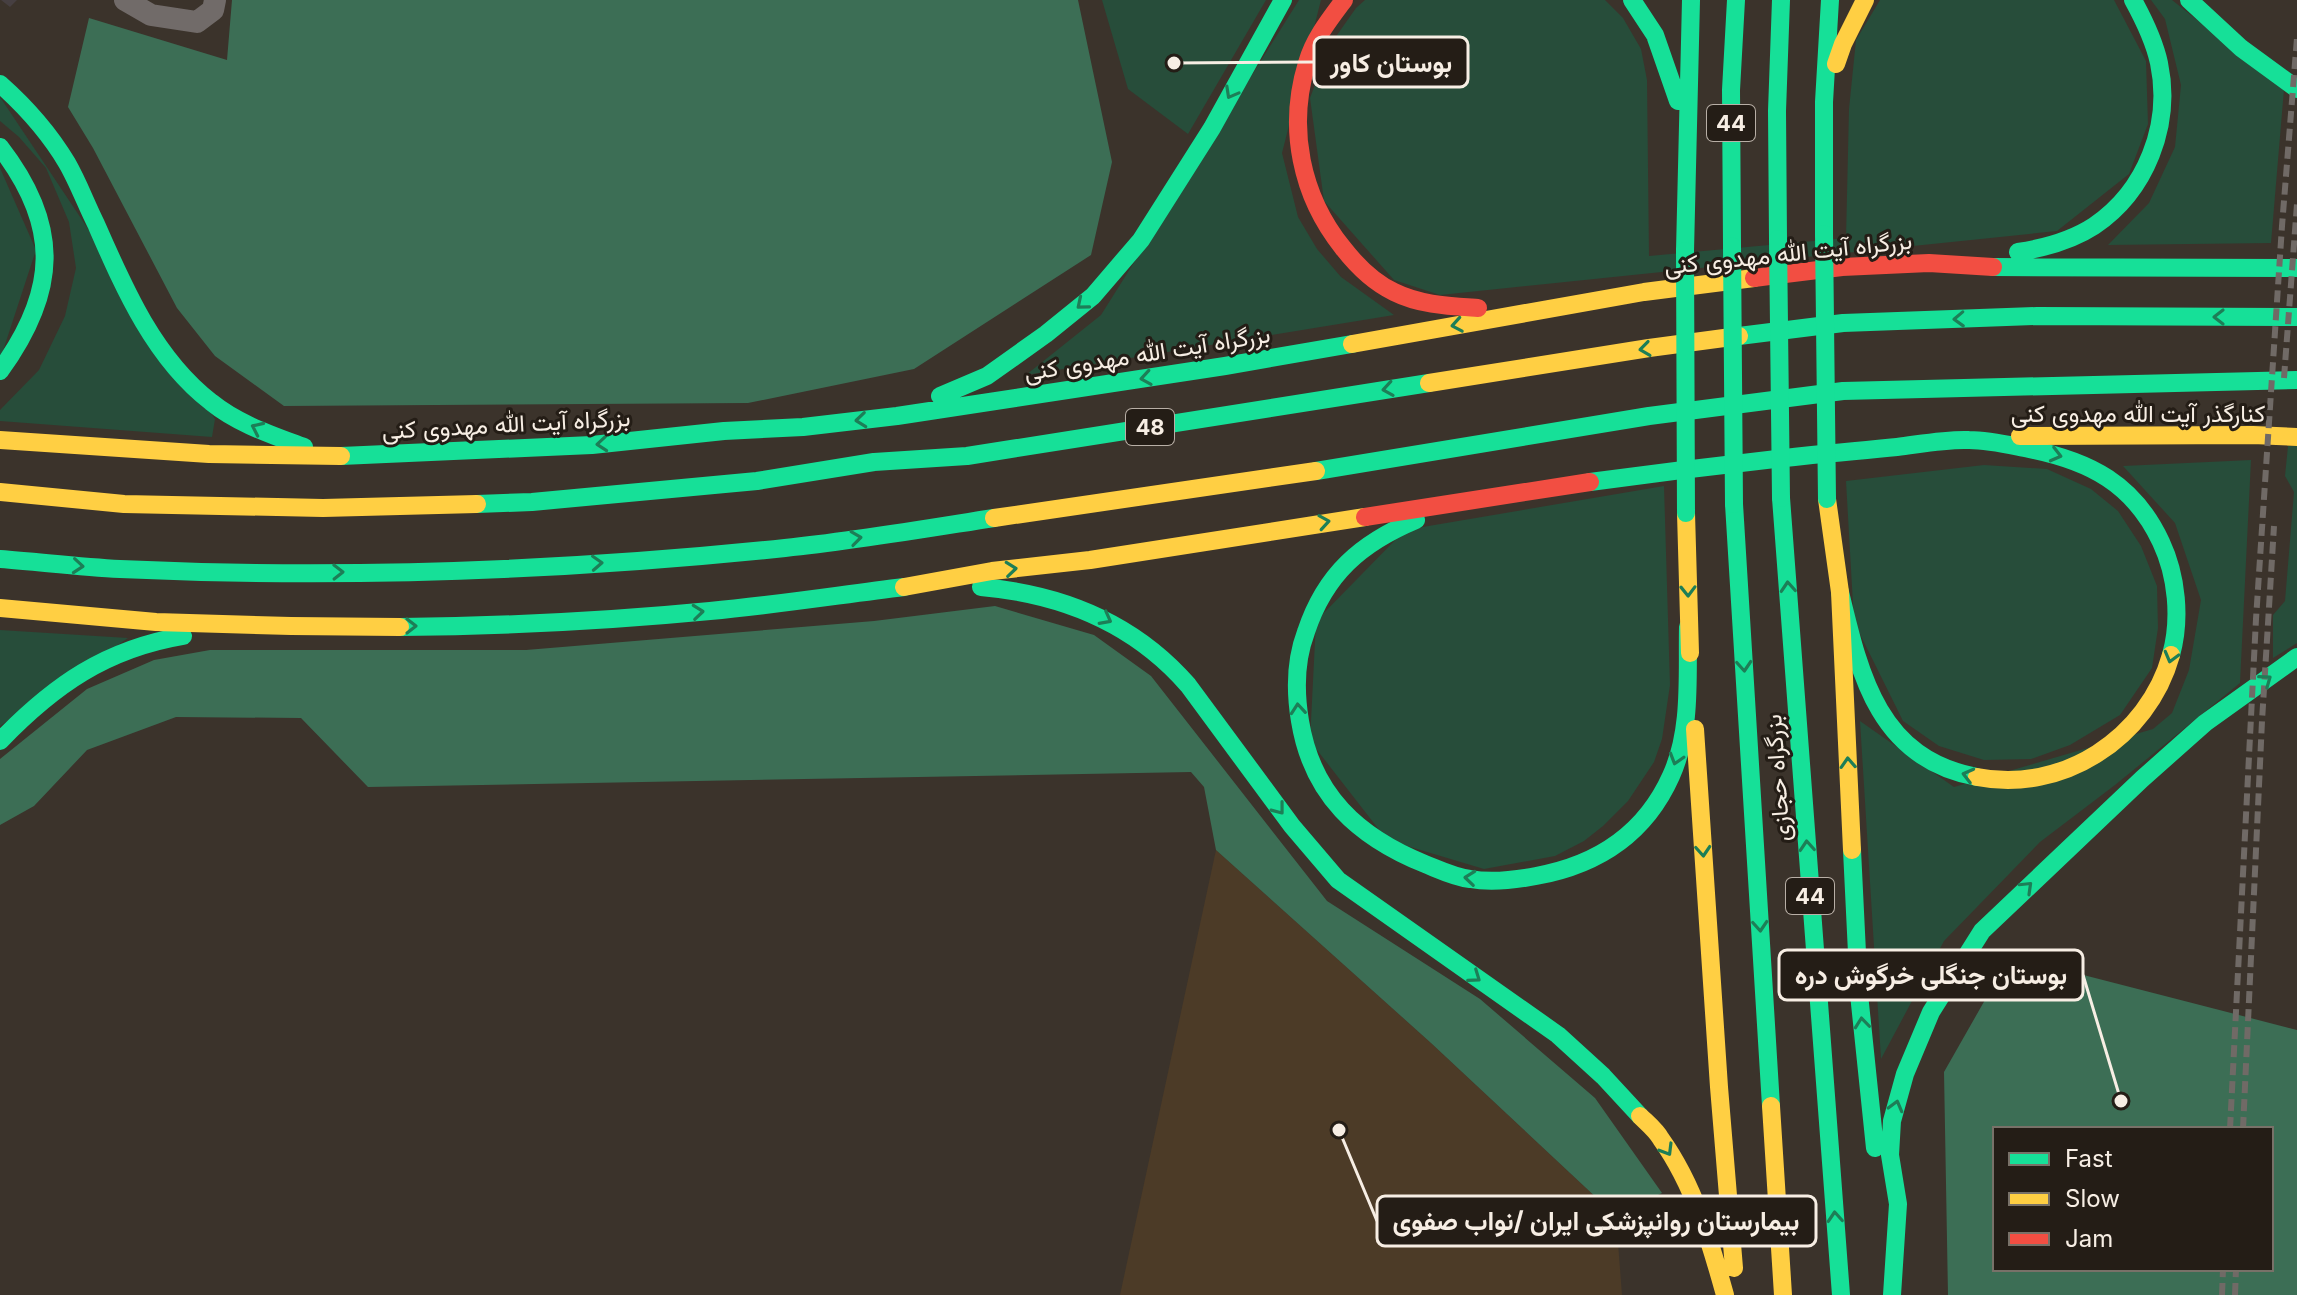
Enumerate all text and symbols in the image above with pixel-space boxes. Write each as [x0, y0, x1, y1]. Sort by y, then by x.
callout: بوستان کاور [1314, 37, 1468, 87]
text: بوستان کاور [1329, 47, 1452, 79]
one-way arrow [1225, 84, 1241, 98]
road number: 44 [1707, 105, 1755, 141]
street label: بزرگراه آیت الله مهدوی کنی [1663, 226, 1913, 281]
one-way arrow [1077, 294, 1091, 309]
one-way arrow [2212, 308, 2225, 326]
one-way arrow [1952, 310, 1965, 327]
one-way arrow [1450, 316, 1464, 333]
street label: بزرگراه آیت الله مهدوی کنی [1022, 319, 1272, 388]
one-way arrow [1638, 340, 1652, 357]
one-way arrow [1139, 369, 1152, 386]
one-way arrow [1381, 380, 1395, 397]
street label: کنارگذر آیت الله مهدوی کنی [2011, 399, 2265, 429]
street label: بزرگراه آیت الله مهدوی کنی [381, 403, 631, 446]
road number: 48 [1126, 409, 1174, 445]
one-way arrow [854, 412, 867, 429]
one-way arrow [251, 422, 265, 438]
one-way arrow [595, 436, 608, 453]
one-way arrow [2049, 445, 2062, 462]
one-way arrow [1317, 514, 1331, 531]
one-way arrow [849, 530, 863, 547]
one-way arrow [591, 555, 604, 572]
one-way arrow [72, 557, 85, 574]
one-way arrow [1005, 561, 1018, 578]
one-way arrow [332, 563, 345, 581]
one-way arrow [1780, 580, 1797, 593]
one-way arrow [1679, 585, 1696, 598]
one-way arrow [692, 603, 705, 620]
one-way arrow [1097, 610, 1112, 625]
one-way arrow [405, 617, 418, 635]
one-way arrow [2164, 650, 2180, 664]
one-way arrow [1735, 660, 1752, 673]
one-way arrow [2257, 675, 2271, 690]
one-way arrow [1290, 702, 1307, 715]
street label: بزرگراه حجازی [1758, 713, 1797, 843]
one-way arrow [1669, 752, 1685, 766]
one-way arrow [1840, 756, 1857, 769]
one-way arrow [1962, 768, 1976, 785]
one-way arrow [1269, 800, 1283, 815]
one-way arrow [1798, 839, 1815, 852]
one-way arrow [1695, 845, 1712, 858]
one-way arrow [1463, 870, 1476, 887]
road number: 44 [1786, 878, 1834, 914]
one-way arrow [2018, 881, 2032, 896]
one-way arrow [1751, 920, 1768, 933]
callout: بوستان جنگلی خرگوش دره [1779, 950, 2083, 1000]
text: بوستان جنگلی خرگوش دره [1795, 959, 2067, 991]
one-way arrow [1466, 967, 1481, 982]
one-way arrow [1854, 1016, 1871, 1029]
one-way arrow [1887, 1100, 1903, 1114]
legend [1993, 1127, 2273, 1271]
one-way arrow [1657, 1141, 1673, 1156]
text: Fast [2065, 1144, 2113, 1173]
text: Slow [2065, 1184, 2120, 1213]
callout: بیمارستان روانپزشکی ایران /نواب صفوی [1377, 1196, 1816, 1246]
text: بیمارستان روانپزشکی ایران /نواب صفوی [1393, 1205, 1799, 1239]
one-way arrow [1827, 1210, 1844, 1223]
text: Jam [2065, 1224, 2113, 1253]

